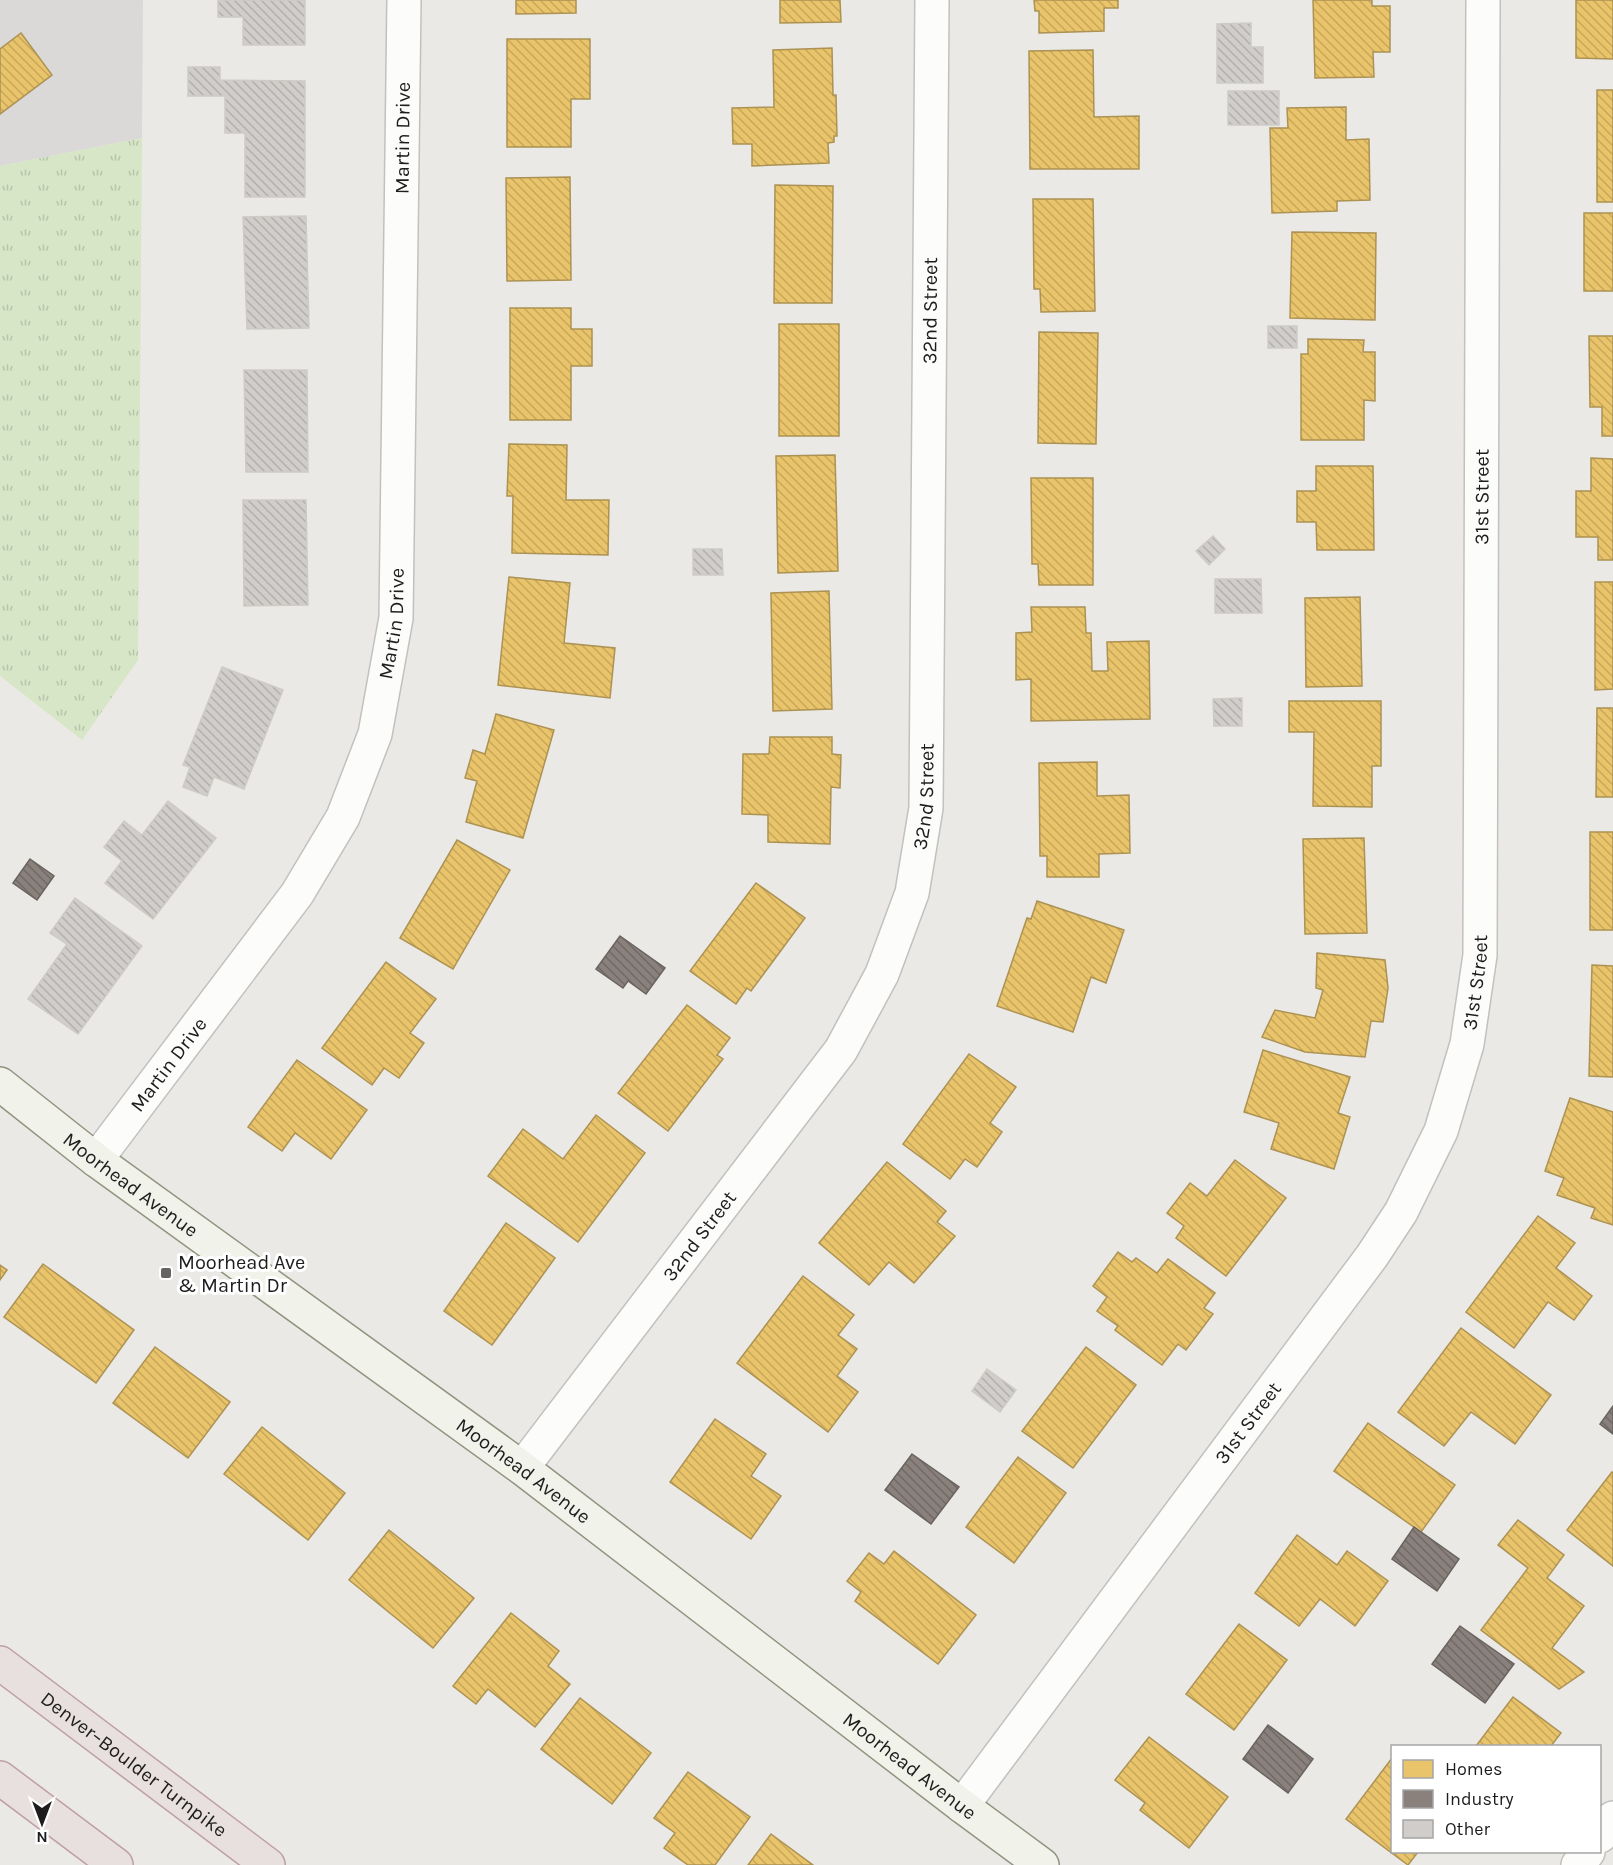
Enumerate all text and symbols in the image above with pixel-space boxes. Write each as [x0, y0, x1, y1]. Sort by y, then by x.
street label: Martin Drive [390, 82, 415, 194]
street label: 32nd Street [918, 257, 942, 364]
street label: 31st Street [1470, 448, 1494, 545]
street label: Martin Drive [374, 568, 409, 681]
street label: 32nd Street [908, 743, 939, 852]
street label: 31st Street [1458, 934, 1492, 1032]
street label: Martin Drive [126, 1013, 212, 1116]
street label: Moorhead Avenue [58, 1128, 203, 1242]
street label: 32nd Street [658, 1186, 741, 1286]
place label: Moorhead Ave & Martin Dr [178, 1251, 305, 1297]
marker: Moorhead Ave & Martin Dr [159, 1266, 173, 1280]
street label: 31st Street [1210, 1377, 1286, 1468]
street label: Moorhead Avenue [452, 1413, 595, 1529]
street label: Denver–Boulder Turnpike [36, 1687, 231, 1842]
street label: Moorhead Avenue [838, 1708, 981, 1825]
legend [1391, 1745, 1601, 1853]
text: Homes [1445, 1758, 1502, 1780]
text: Industry [1445, 1788, 1514, 1810]
north arrow [12, 1793, 72, 1853]
text: Other [1445, 1818, 1490, 1840]
text: N [36, 1828, 48, 1847]

